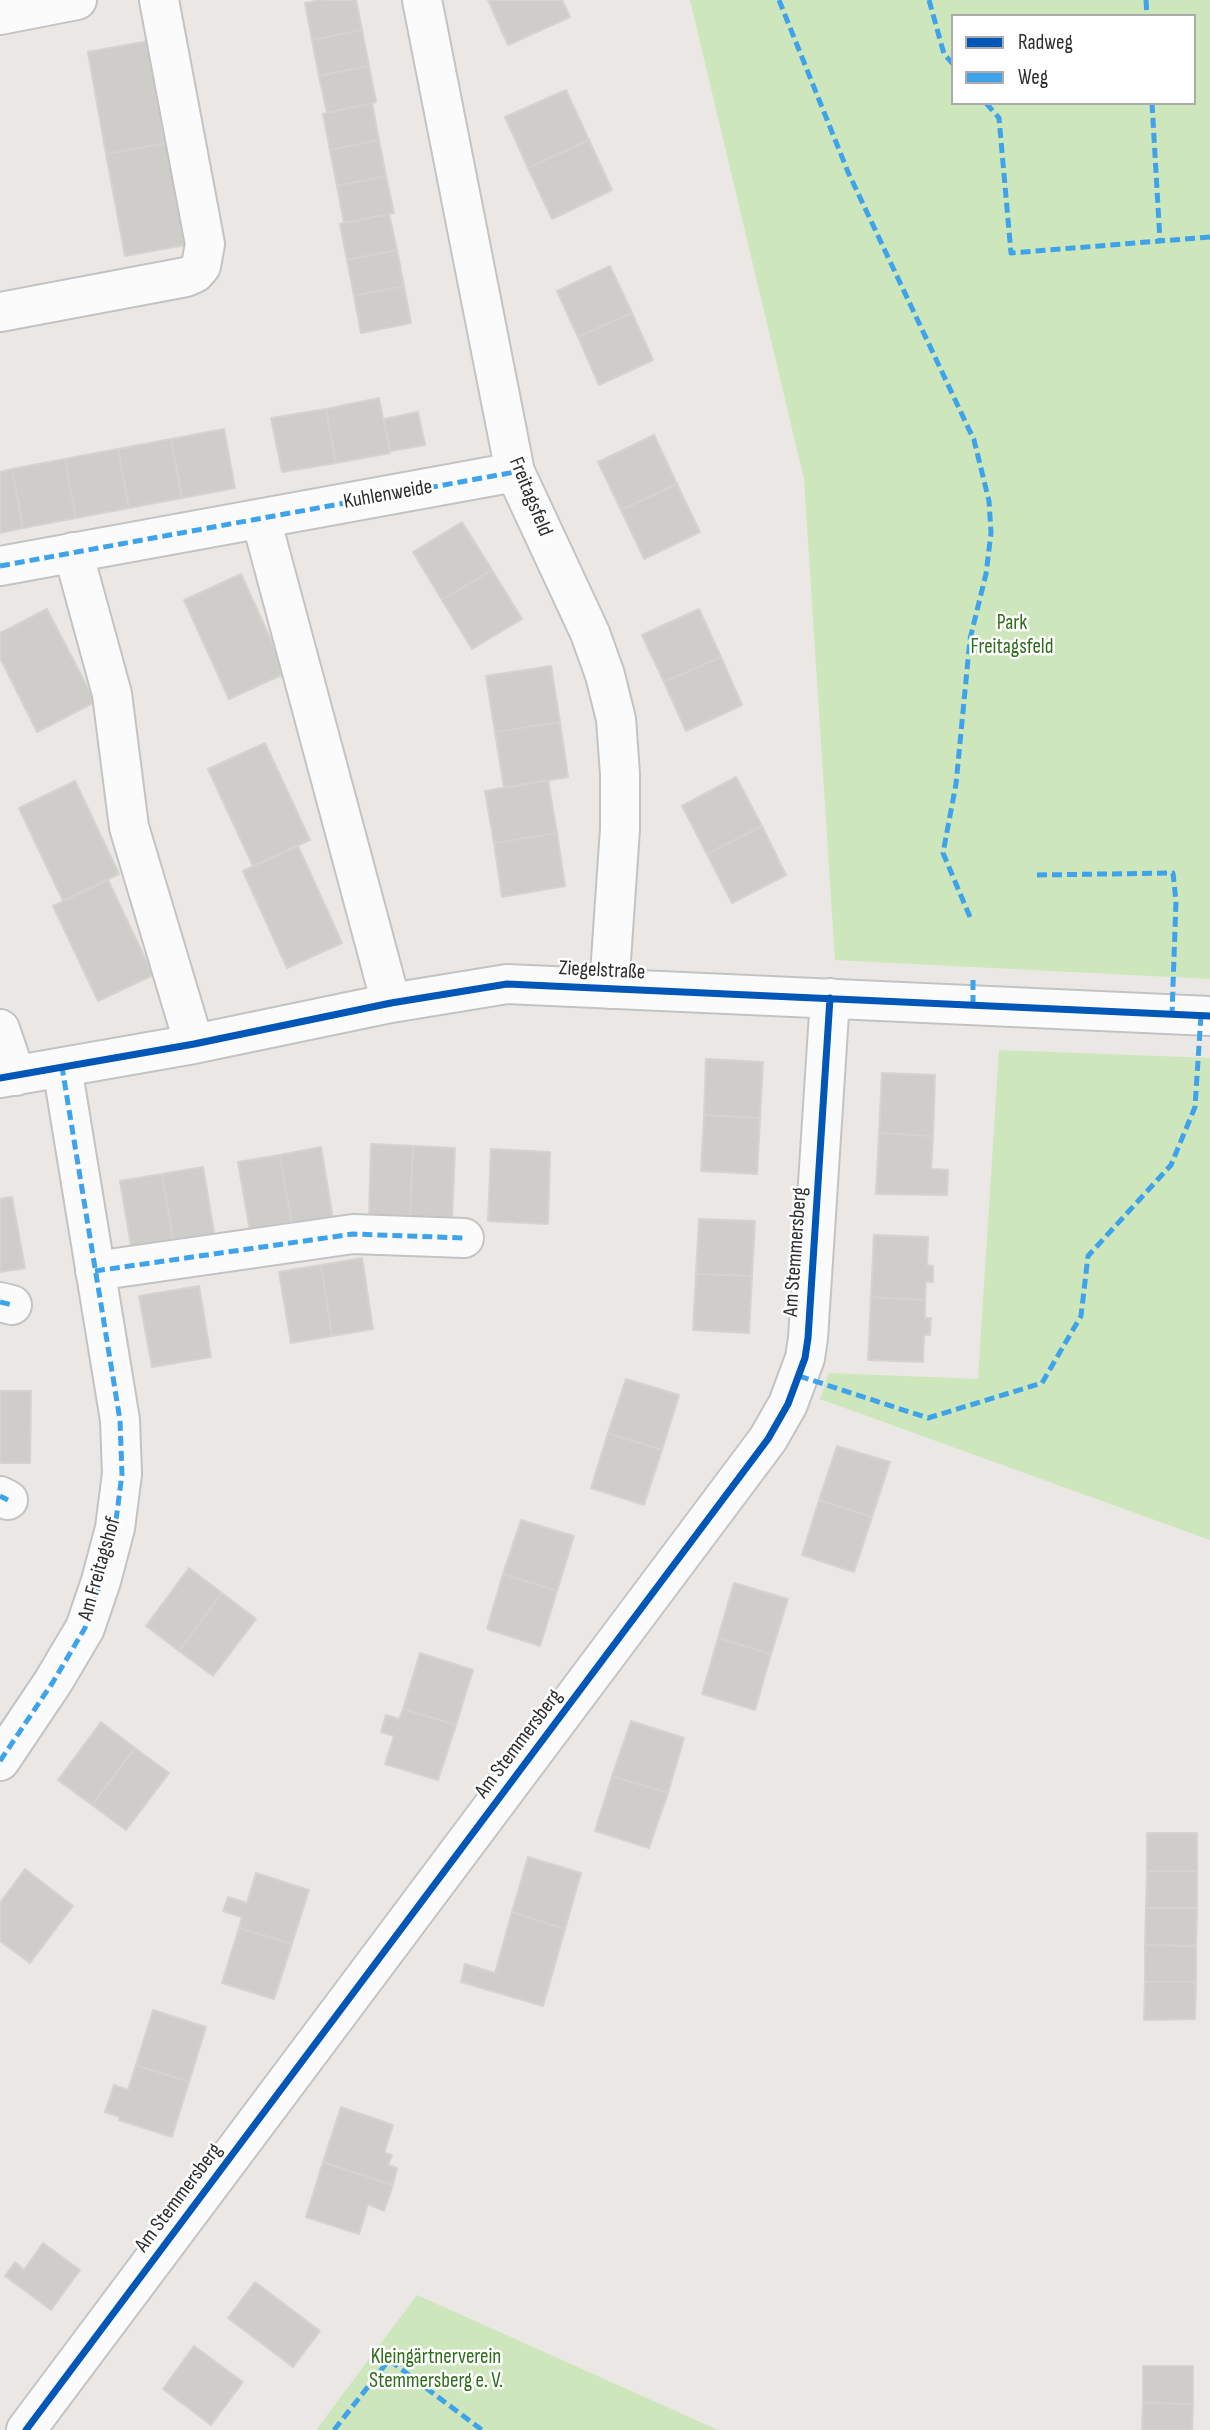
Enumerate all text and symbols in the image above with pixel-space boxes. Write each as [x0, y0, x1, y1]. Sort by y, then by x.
legend [951, 14, 1196, 105]
text: Radweg [1018, 30, 1073, 55]
text: Weg [1018, 65, 1048, 90]
street label: Freitagsfeld [503, 454, 557, 540]
street label: Kuhlenweide [342, 475, 434, 515]
park label: Park Freitagsfeld [971, 611, 1053, 661]
street label: Ziegelstraße [558, 956, 646, 986]
street label: Am Stemmersberg [779, 1187, 813, 1317]
street label: Am Freitagshof [73, 1514, 127, 1624]
street label: Am Stemmersberg [470, 1685, 568, 1803]
street label: Am Stemmersberg [130, 2139, 228, 2257]
park label: Kleingärtnerverein Stemmersberg e. V. [369, 2345, 503, 2395]

